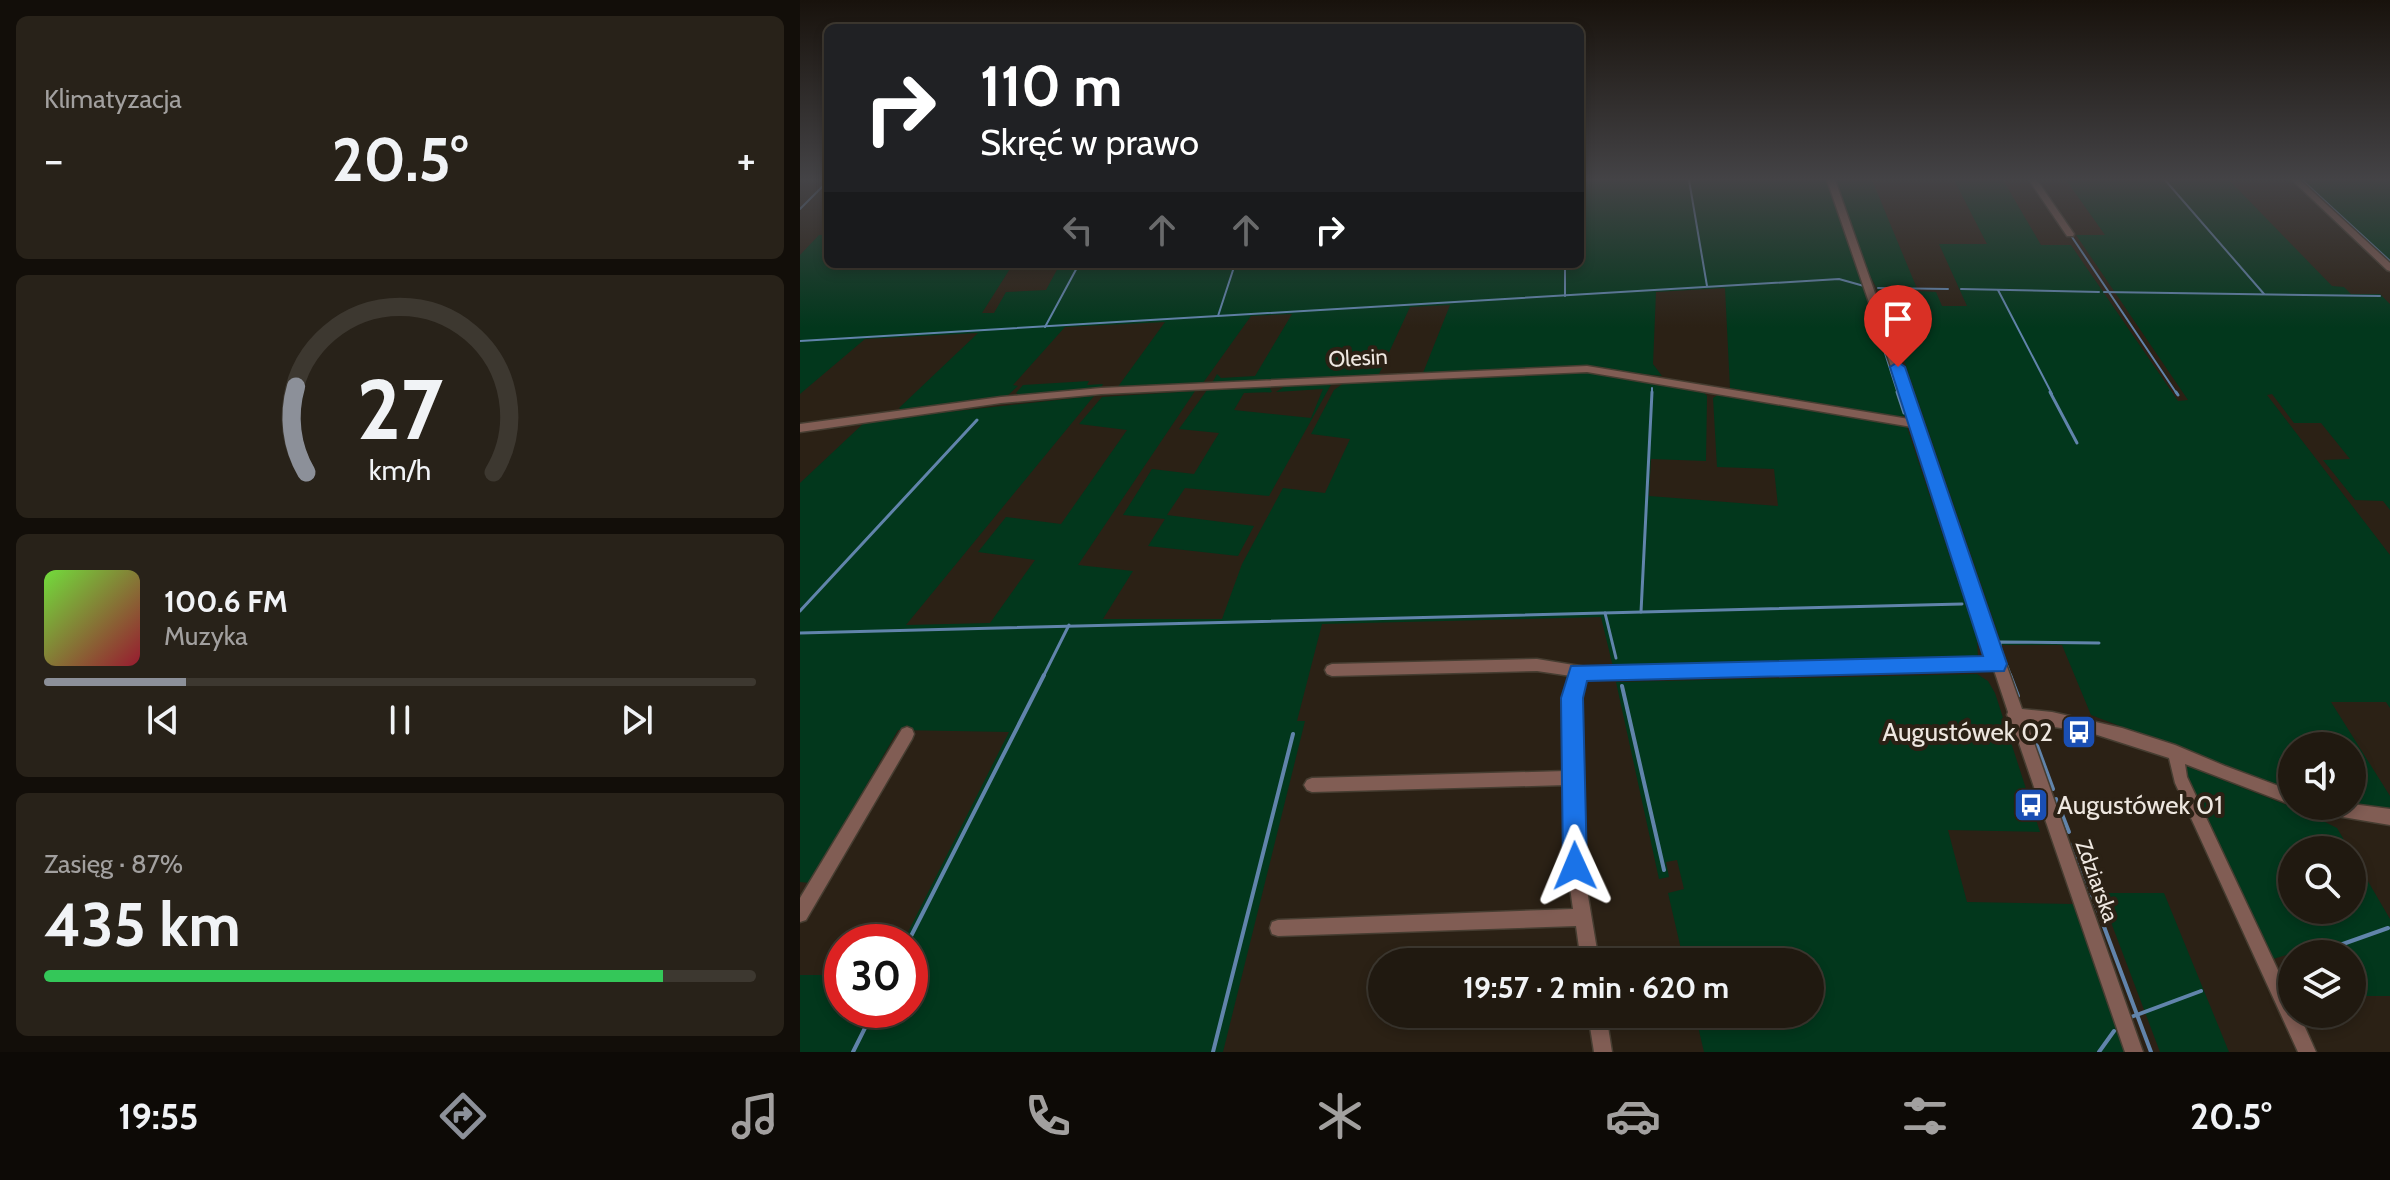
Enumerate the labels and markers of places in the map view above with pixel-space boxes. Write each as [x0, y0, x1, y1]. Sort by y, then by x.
pin [1864, 285, 1932, 367]
bus stop icon: Augustówek 02 [2060, 713, 2098, 751]
place label: Augustówek 02 [1882, 716, 2053, 748]
bus stop icon: Augustówek 01 [2012, 786, 2050, 824]
place label: Augustówek 01 [2057, 789, 2223, 821]

